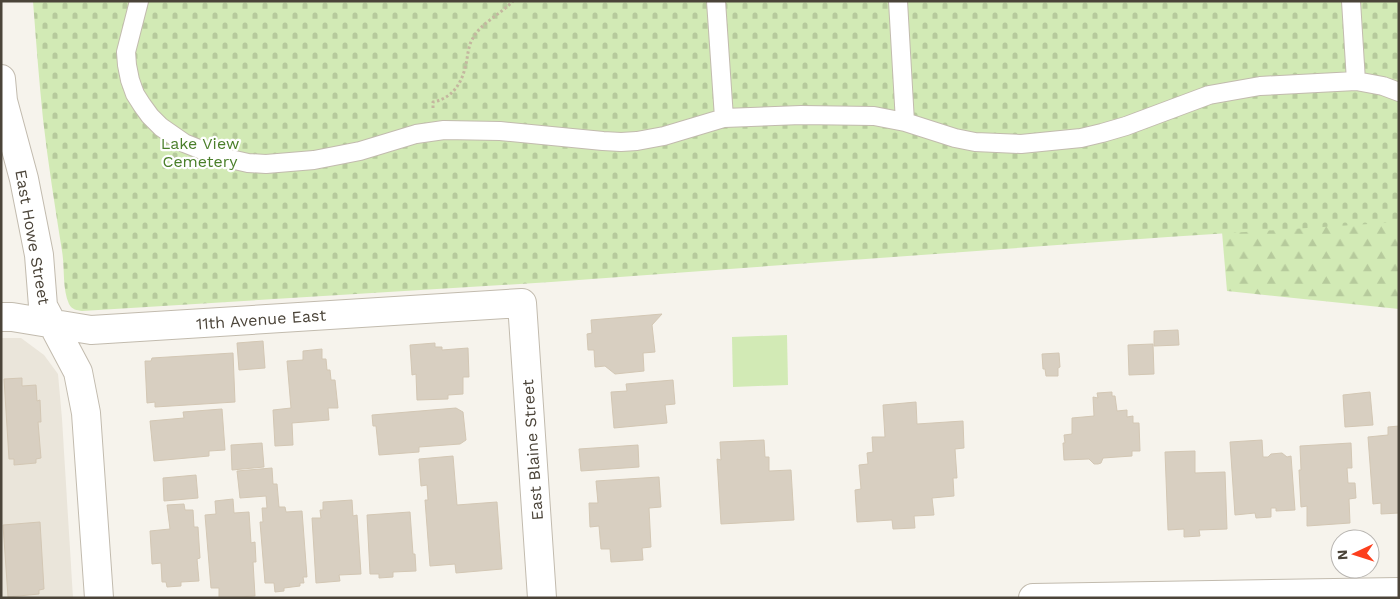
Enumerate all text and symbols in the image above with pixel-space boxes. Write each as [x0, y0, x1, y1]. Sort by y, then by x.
park label: Lake View Cemetery [161, 134, 239, 171]
street label: East Howe Street [11, 168, 54, 306]
street label: 11th Avenue East [195, 305, 327, 334]
street label: East Blaine Street [518, 379, 547, 521]
north arrow [1330, 529, 1380, 579]
text: N [1334, 549, 1350, 561]

